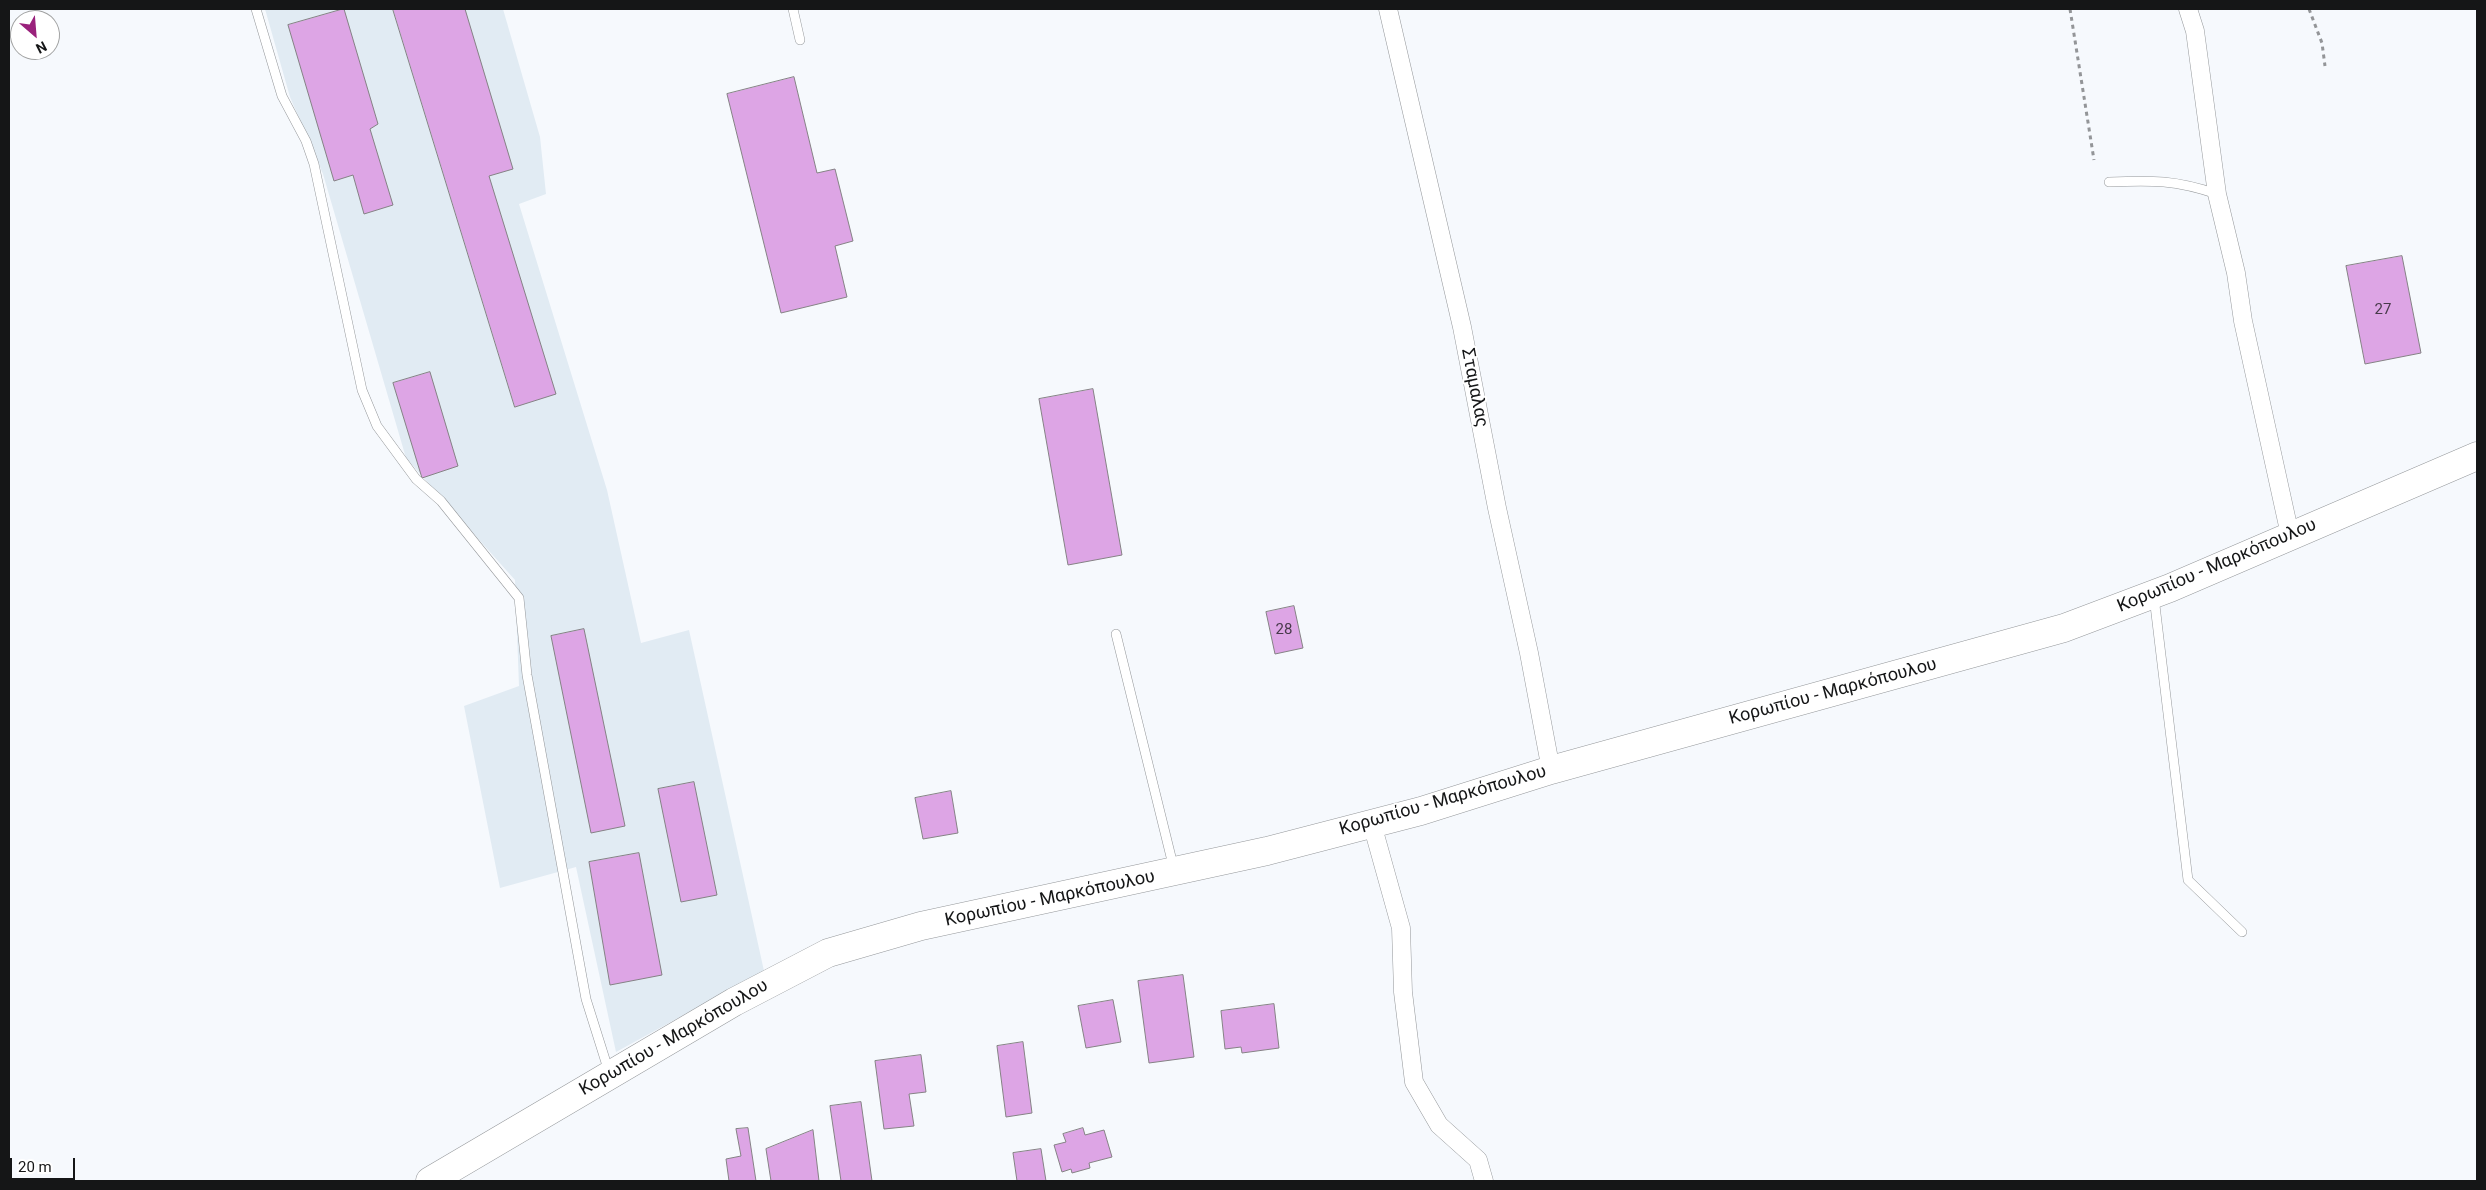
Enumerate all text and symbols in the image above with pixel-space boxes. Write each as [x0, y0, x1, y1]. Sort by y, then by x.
north arrow [10, 10, 60, 60]
text: N [33, 38, 49, 57]
house number: 27 [2375, 301, 2391, 319]
street label: Σταμαλας [1456, 347, 1492, 429]
street label: Κορωπίου - Μαρκόπουλου [2114, 514, 2320, 618]
house number: 28 [1276, 621, 1292, 639]
street label: Κορωπίου - Μαρκόπουλου [1727, 654, 1939, 730]
street label: Κορωπίου - Μαρκόπουλου [1337, 761, 1549, 841]
street label: Κορωπίου - Μαρκόπουλου [943, 866, 1157, 932]
street label: Κορωπίου - Μαρκόπουλου [576, 975, 772, 1101]
scale bar [12, 1148, 78, 1180]
text: 20 m [18, 1158, 52, 1176]

